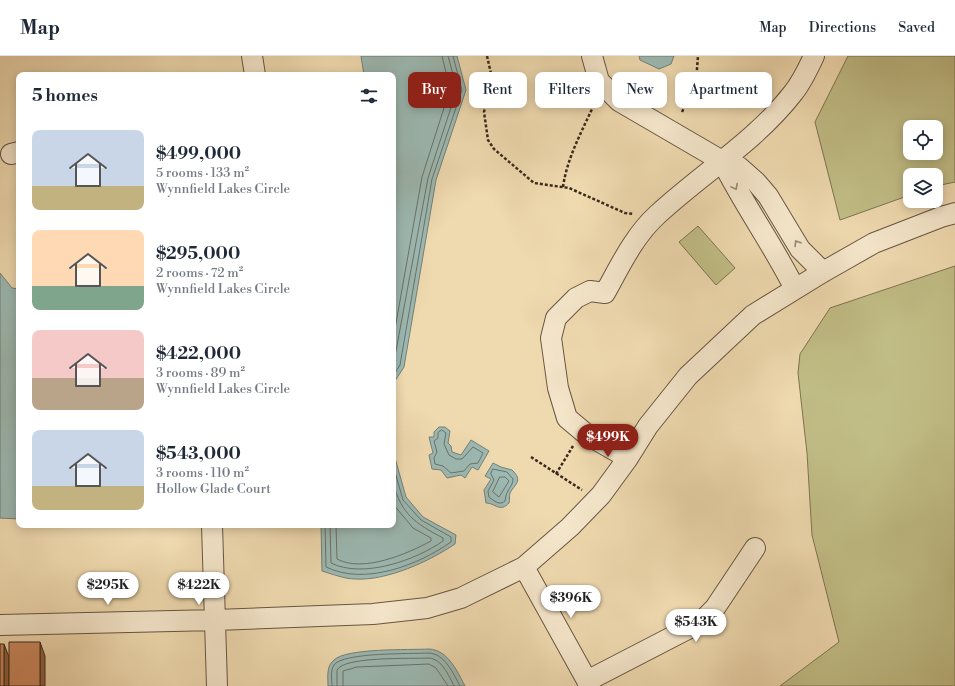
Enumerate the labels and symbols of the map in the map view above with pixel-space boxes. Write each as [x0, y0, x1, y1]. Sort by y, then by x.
one-way arrow [731, 183, 738, 190]
one-way arrow [794, 240, 801, 247]
pin: $499K [580, 424, 636, 458]
pin: $295K [80, 572, 136, 606]
pin: $422K [171, 572, 227, 606]
pin: $396K [543, 585, 599, 619]
pin: $543K [668, 609, 724, 643]

